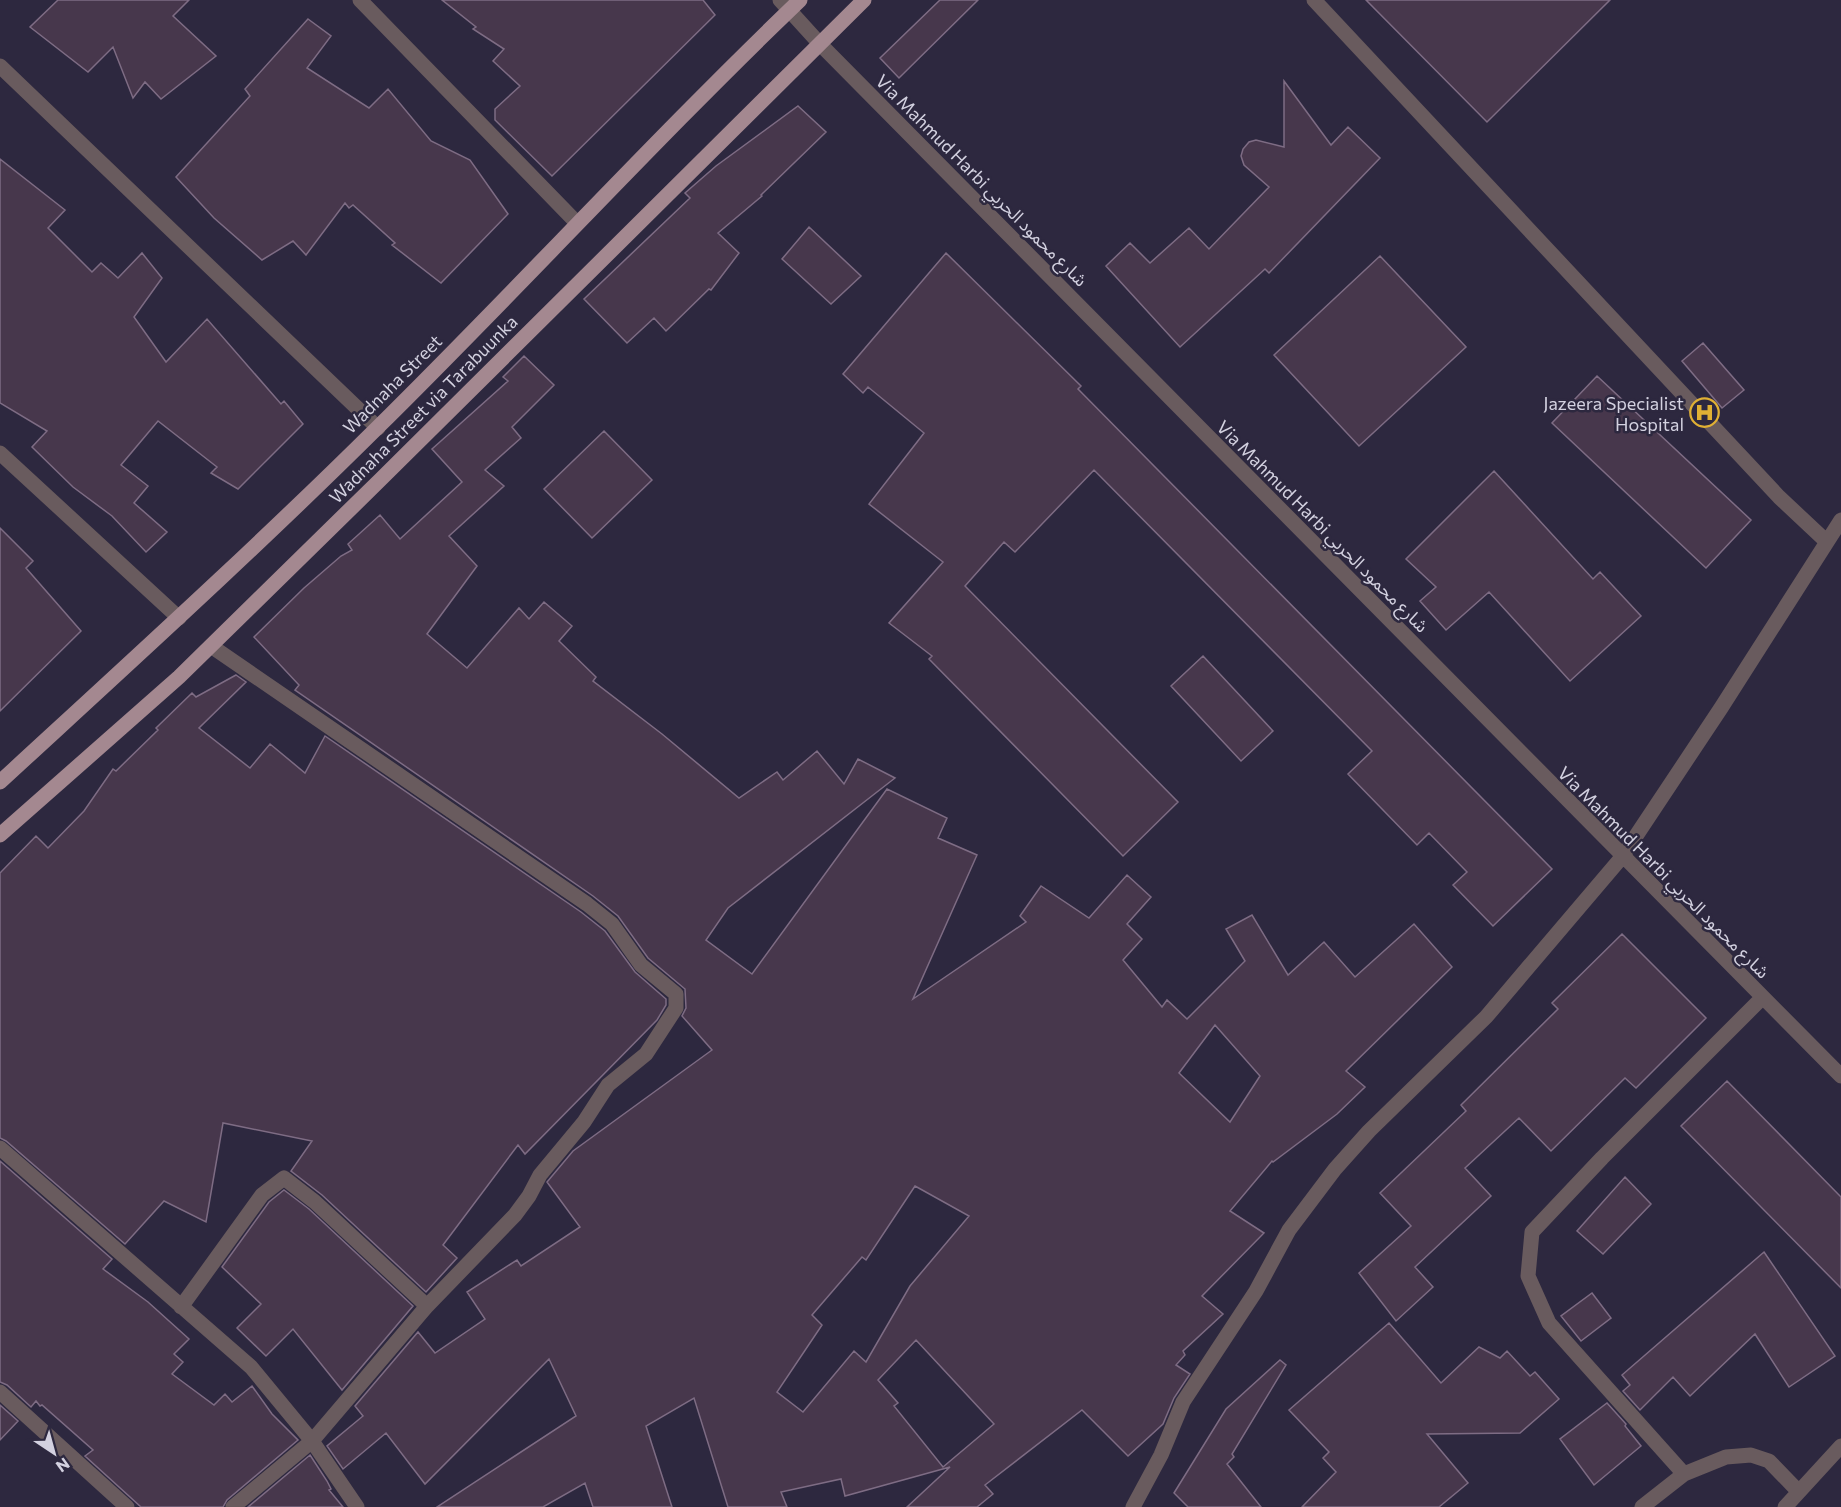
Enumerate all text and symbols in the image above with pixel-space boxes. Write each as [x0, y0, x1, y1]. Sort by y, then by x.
street label: Via Mahmud Harbi شارع محمود الحربي [869, 69, 1093, 293]
street label: Wadnaha Street via Tarabuunka [324, 310, 522, 508]
street label: Wadnaha Street [338, 330, 446, 438]
place label: Jazeera Specialist Hospital [1543, 392, 1684, 435]
hospital icon: Jazeera Specialist Hospital [1689, 397, 1721, 429]
street label: Via Mahmud Harbi شارع محمود الحربي [1210, 415, 1434, 639]
street label: Via Mahmud Harbi شارع محمود الحربي [1551, 761, 1775, 985]
north arrow [24, 1423, 84, 1483]
text: N [53, 1454, 74, 1477]

